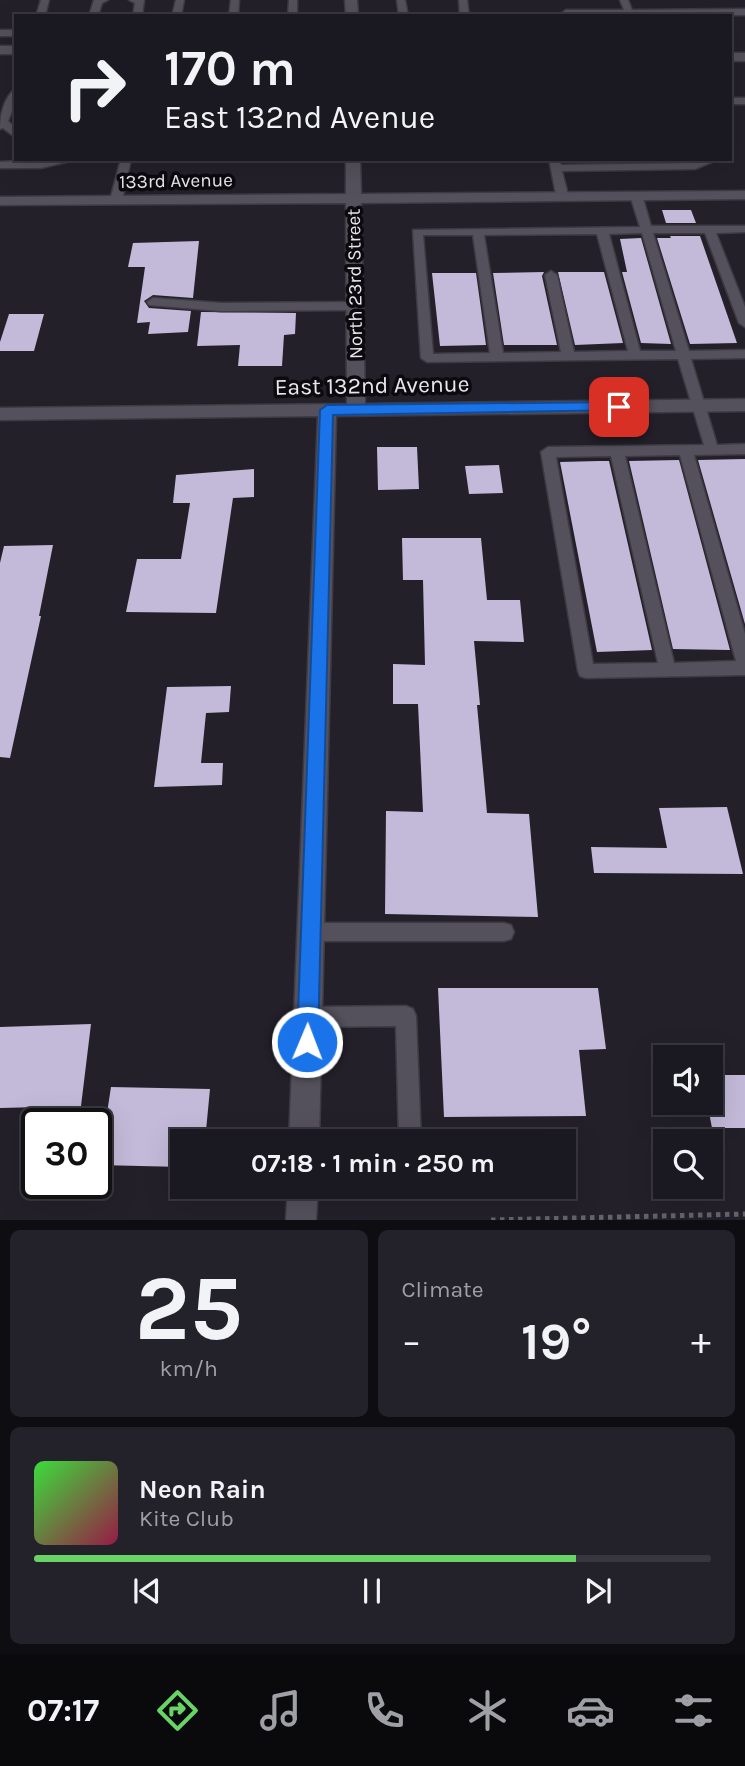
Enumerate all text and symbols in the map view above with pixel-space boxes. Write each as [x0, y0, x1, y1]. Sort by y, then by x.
text: 170 m [164, 40, 296, 97]
icon: right [49, 42, 140, 133]
text: East 132nd Avenue [164, 99, 435, 136]
street label: 133rd Avenue [119, 169, 233, 193]
street label: North 23rd Street [343, 209, 367, 359]
street label: East 132nd Avenue [274, 370, 470, 401]
pin [589, 377, 649, 437]
icon: arrive [600, 388, 638, 426]
position arrow [270, 1005, 344, 1079]
map controls [653, 1045, 723, 1199]
button: sound [653, 1045, 723, 1115]
speed limit sign: 30 [21, 1108, 112, 1199]
button: search [653, 1129, 723, 1199]
text: 07:18 · 1 min · 250 m [251, 1148, 495, 1179]
text: 25 [135, 1256, 243, 1362]
text: Climate [402, 1276, 484, 1303]
text: 19° [521, 1311, 591, 1372]
text: − [402, 1319, 421, 1364]
text: + [691, 1319, 711, 1364]
text: km/h [160, 1355, 218, 1382]
text: Neon Rain [139, 1474, 266, 1505]
text: Kite Club [139, 1505, 234, 1532]
icon: previous [128, 1572, 166, 1610]
icon: pause [353, 1572, 391, 1610]
icon: next [579, 1572, 617, 1610]
icon: directions [153, 1686, 202, 1735]
icon: music [256, 1686, 305, 1735]
icon: phone [360, 1686, 409, 1735]
icon: climate [463, 1686, 512, 1735]
icon: car [566, 1686, 615, 1735]
icon: filters [669, 1686, 718, 1735]
text: 07:17 [27, 1692, 99, 1729]

